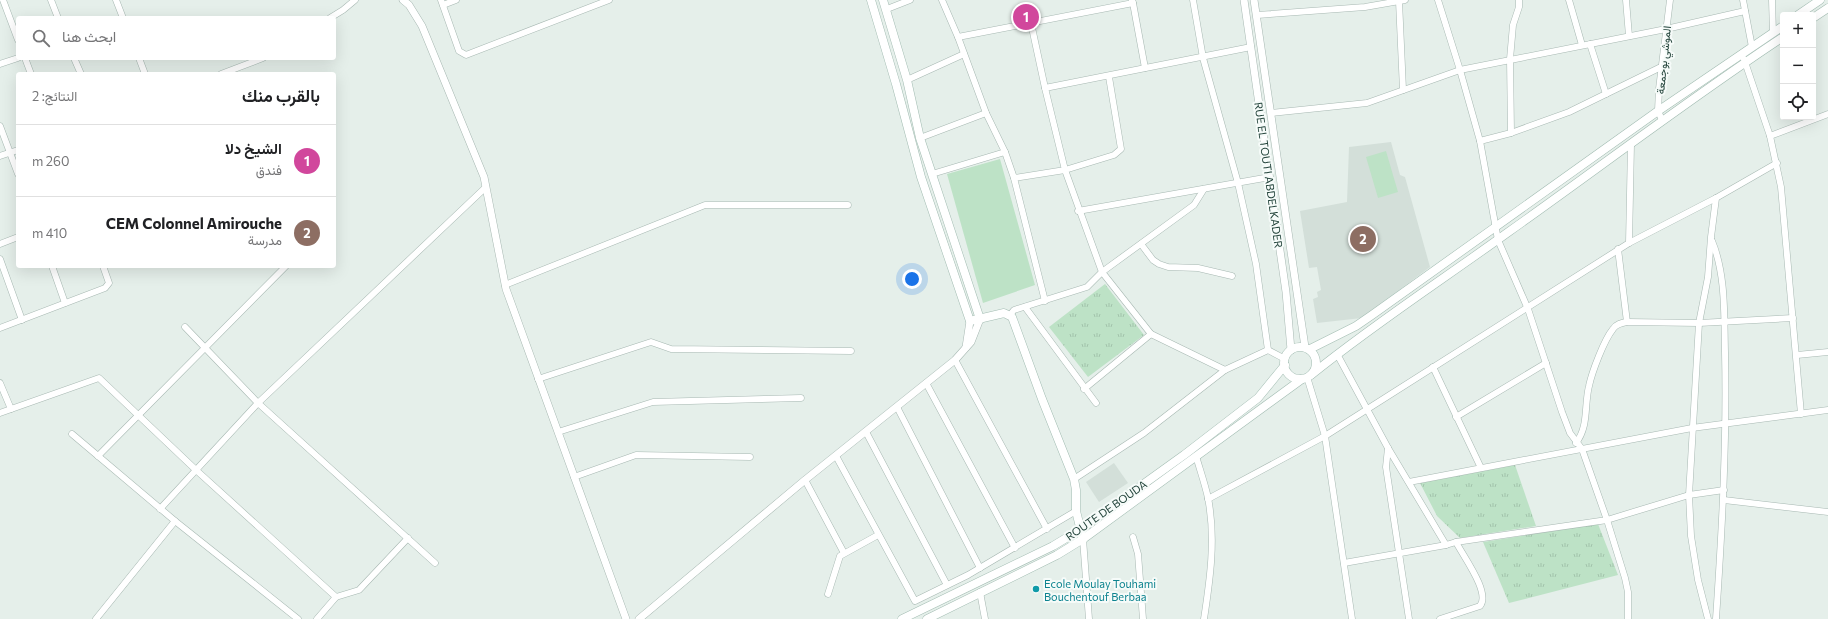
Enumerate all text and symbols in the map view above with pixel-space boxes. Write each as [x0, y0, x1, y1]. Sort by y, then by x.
pin: 1 [1013, 2, 1039, 32]
map controls [1780, 12, 1816, 120]
button: + [1780, 12, 1816, 48]
search box [16, 16, 336, 60]
street label: الموشي بوجمعة [1653, 25, 1677, 95]
icon: search [30, 27, 52, 49]
text: ابحث هنا [62, 27, 116, 45]
button: − [1780, 48, 1816, 84]
button: locate [1780, 84, 1816, 120]
text: بالقرب منك [242, 85, 320, 106]
text: النتائج: 2 [32, 88, 77, 104]
street label: RUE EL TOUTI ABDELKADER [1252, 101, 1286, 249]
text: الشيخ دلا [225, 139, 282, 157]
text: 260 m [32, 153, 69, 169]
text: 1 [304, 153, 310, 169]
text: فندق [256, 162, 282, 178]
text: CEM Colonnel Amirouche [106, 214, 282, 232]
pin: 2 [1350, 224, 1376, 254]
text: 410 m [32, 225, 67, 241]
text: 2 [303, 225, 311, 241]
text: مدرسة [248, 232, 282, 248]
your location [902, 269, 922, 289]
street label: ROUTE DE BOUDA [1063, 477, 1149, 543]
place label: Ecole Moulay Touhami Bouchentouf Berbaa [1044, 577, 1156, 603]
marker: Ecole Moulay Touhami Bouchentouf Berbaa [1031, 584, 1041, 594]

